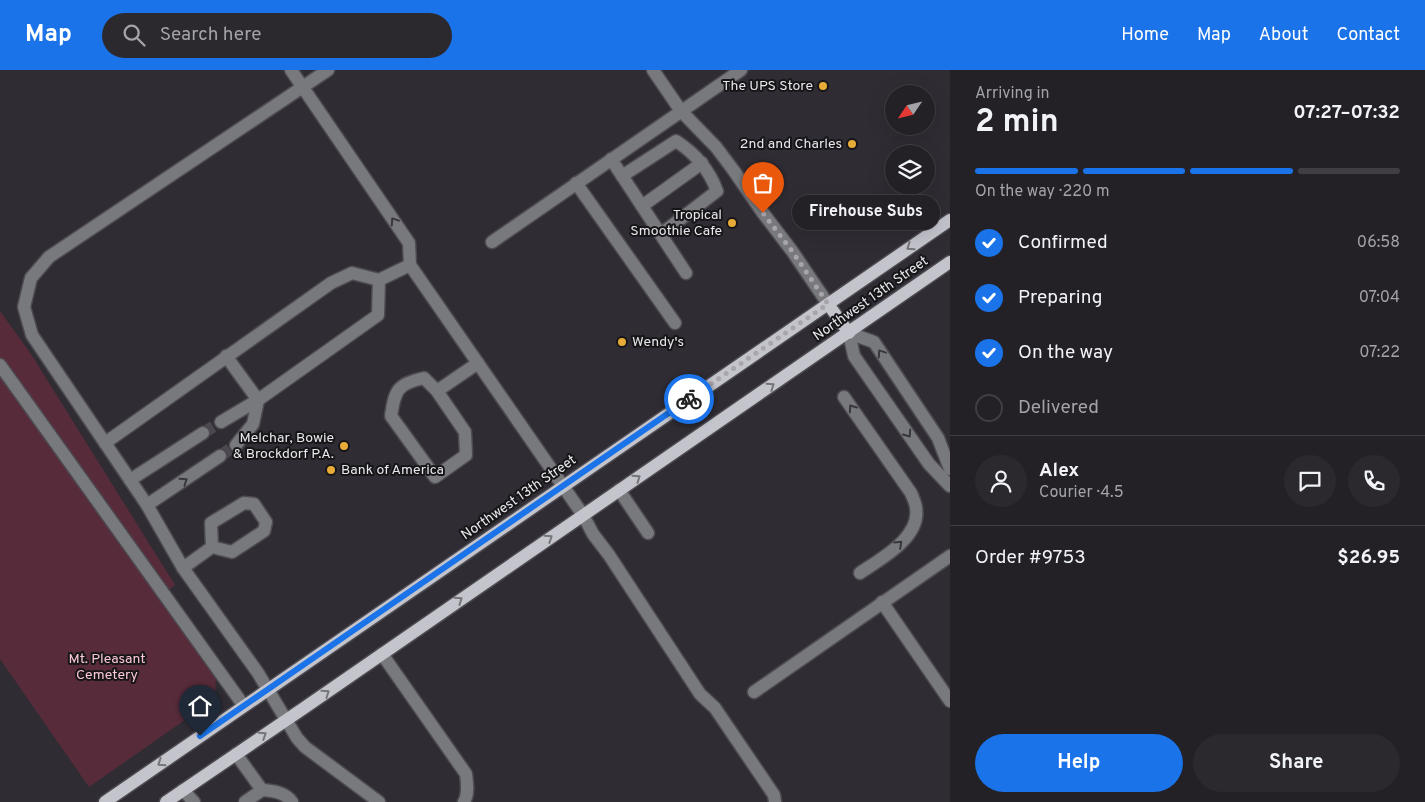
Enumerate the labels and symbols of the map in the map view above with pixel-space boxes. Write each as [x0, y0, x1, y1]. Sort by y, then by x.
place label: The UPS Store [722, 78, 813, 95]
marker: The UPS Store [817, 80, 829, 92]
north arrow [885, 85, 935, 135]
place label: 2nd and Charles [740, 136, 842, 153]
marker: 2nd and Charles [846, 138, 858, 150]
pin [742, 162, 784, 213]
callout: Firehouse Subs [793, 196, 940, 230]
place label: Tropical Smoothie Cafe [630, 207, 722, 240]
one-way arrow [391, 217, 400, 227]
marker: Tropical Smoothie Cafe [726, 217, 738, 229]
one-way arrow [906, 241, 916, 250]
street label: Northwest 13th Street [810, 253, 932, 345]
place label: Wendy's [632, 334, 684, 351]
marker: Wendy's [616, 336, 628, 348]
one-way arrow [878, 349, 887, 359]
courier [664, 374, 714, 424]
one-way arrow [766, 383, 775, 392]
one-way arrow [849, 404, 858, 414]
one-way arrow [902, 428, 912, 437]
place label: Melchar, Bowie & Brockdorf P.A. [233, 430, 334, 463]
marker: Melchar, Bowie & Brockdorf P.A. [338, 440, 350, 452]
street label: Northwest 13th Street [458, 452, 580, 544]
place label: Bank of America [341, 462, 444, 479]
marker: Bank of America [325, 464, 337, 476]
one-way arrow [632, 475, 641, 484]
one-way arrow [178, 478, 187, 487]
one-way arrow [543, 535, 553, 544]
one-way arrow [893, 541, 902, 550]
one-way arrow [453, 597, 463, 606]
park label: Mt. Pleasant Cemetery [69, 651, 145, 684]
pin [179, 685, 221, 736]
one-way arrow [320, 690, 330, 699]
one-way arrow [258, 732, 267, 741]
one-way arrow [157, 757, 167, 766]

